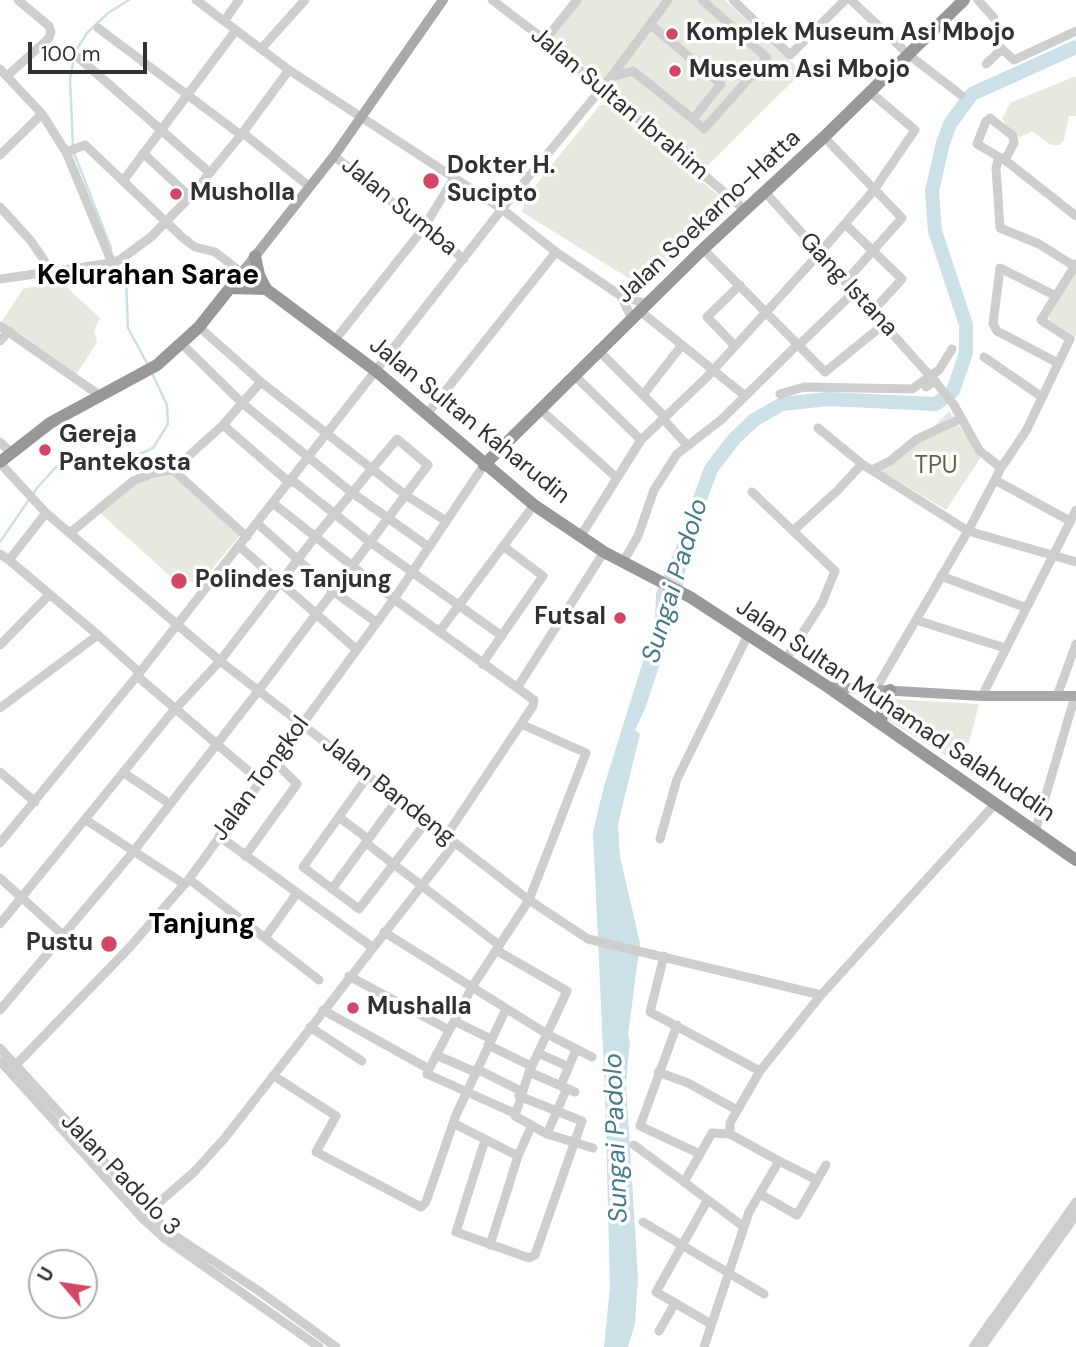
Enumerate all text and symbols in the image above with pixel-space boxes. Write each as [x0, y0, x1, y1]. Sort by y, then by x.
place label: Komplek Museum Asi Mbojo [686, 20, 1015, 48]
street label: Jalan Sultan Ibrahim [524, 21, 714, 187]
marker: Komplek Museum Asi Mbojo [664, 26, 680, 42]
scale bar [32, 28, 150, 72]
text: 100 m [41, 40, 101, 68]
place label: Museum Asi Mbojo [689, 57, 910, 85]
marker: Museum Asi Mbojo [667, 63, 683, 79]
street label: Jalan Soekarno-Hatta [611, 124, 807, 310]
street label: Jalan Sumba [335, 152, 463, 262]
place label: Dokter H. Sucipto [447, 153, 556, 209]
marker: Dokter H. Sucipto [421, 171, 441, 191]
place label: Musholla [190, 180, 295, 208]
marker: Musholla [168, 186, 184, 202]
street label: Gang Istana [793, 227, 903, 343]
district label: Kelurahan Sarae [37, 260, 259, 294]
street label: Jalan Sultan Kaharudin [363, 331, 575, 511]
place label: Gereja Pantekosta [59, 422, 191, 478]
marker: Gereja Pantekosta [37, 442, 53, 458]
park label: TPU [914, 453, 958, 481]
water label: Sungai Padolo [636, 495, 716, 667]
place label: Polindes Tanjung [195, 567, 392, 595]
marker: Polindes Tanjung [169, 571, 189, 591]
street label: Jalan Sultan Muhamad Salahuddin [730, 593, 1060, 829]
place label: Futsal [534, 604, 606, 632]
marker: Futsal [612, 610, 628, 626]
street label: Jalan Tongkol [206, 711, 316, 847]
street label: Jalan Bandeng [316, 730, 460, 852]
district label: Tanjung [149, 909, 255, 943]
place label: Pustu [26, 930, 93, 958]
marker: Pustu [99, 934, 119, 954]
place label: Mushalla [367, 994, 472, 1022]
marker: Mushalla [345, 1000, 361, 1016]
water label: Sungai Padolo [598, 1053, 636, 1223]
street label: Jalan Padolo 3 [54, 1108, 186, 1242]
north arrow [28, 1249, 98, 1319]
text: U [32, 1263, 60, 1286]

